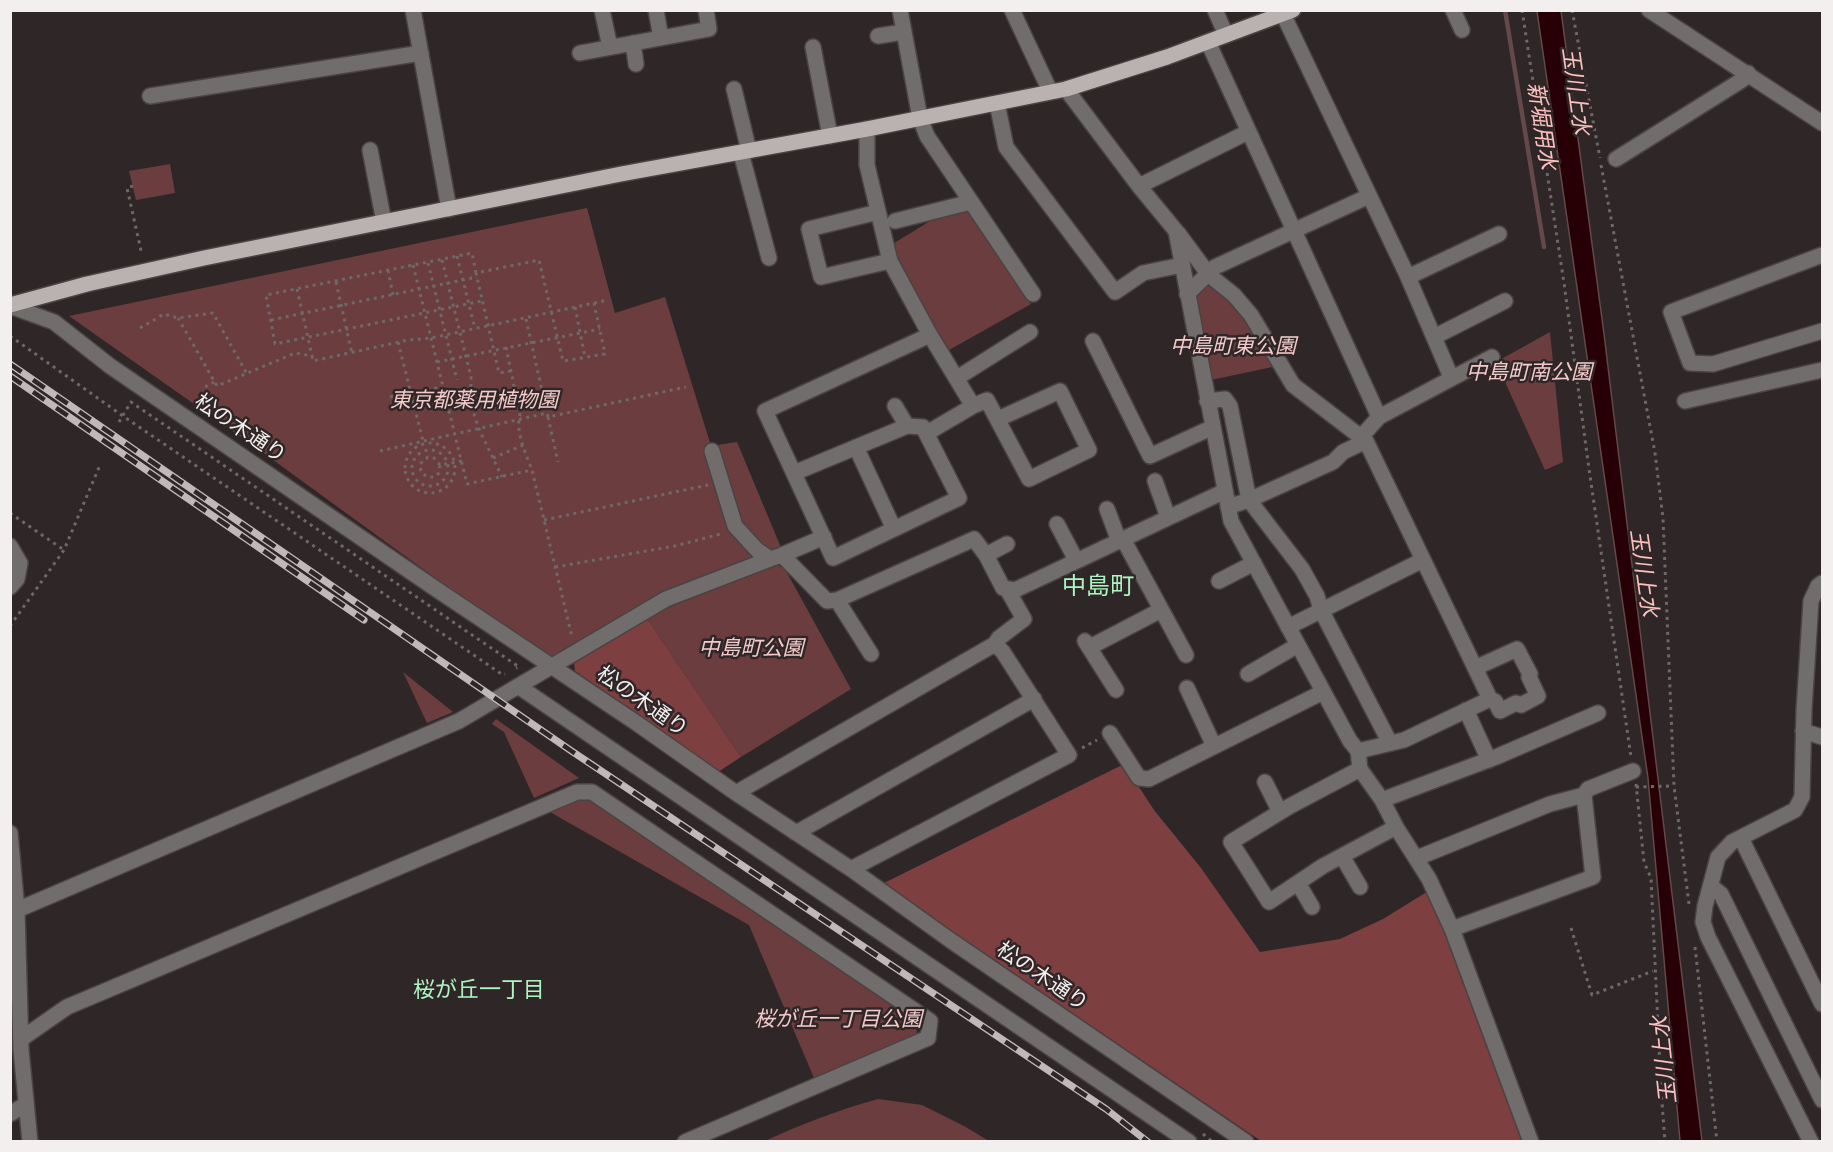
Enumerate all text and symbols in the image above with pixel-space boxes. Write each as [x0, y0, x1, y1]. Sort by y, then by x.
water label: 玉川上水 [1556, 46, 1594, 136]
water label: 新堀用水 [1521, 80, 1561, 172]
park label: 中島町東公園 [1170, 334, 1296, 360]
park label: 中島町南公園 [1466, 360, 1592, 386]
park label: 東京都薬用植物園 [390, 388, 558, 414]
street label: 松の木通り [189, 389, 291, 469]
water label: 玉川上水 [1624, 528, 1662, 618]
district label: 中島町 [1062, 573, 1134, 601]
park label: 中島町公園 [699, 636, 803, 662]
street label: 松の木通り [592, 662, 692, 742]
street label: 松の木通り [991, 937, 1093, 1017]
district label: 桜が丘一丁目 [413, 978, 545, 1004]
park label: 桜が丘一丁目公園 [754, 1007, 922, 1033]
water label: 玉川上水 [1647, 1015, 1683, 1105]

